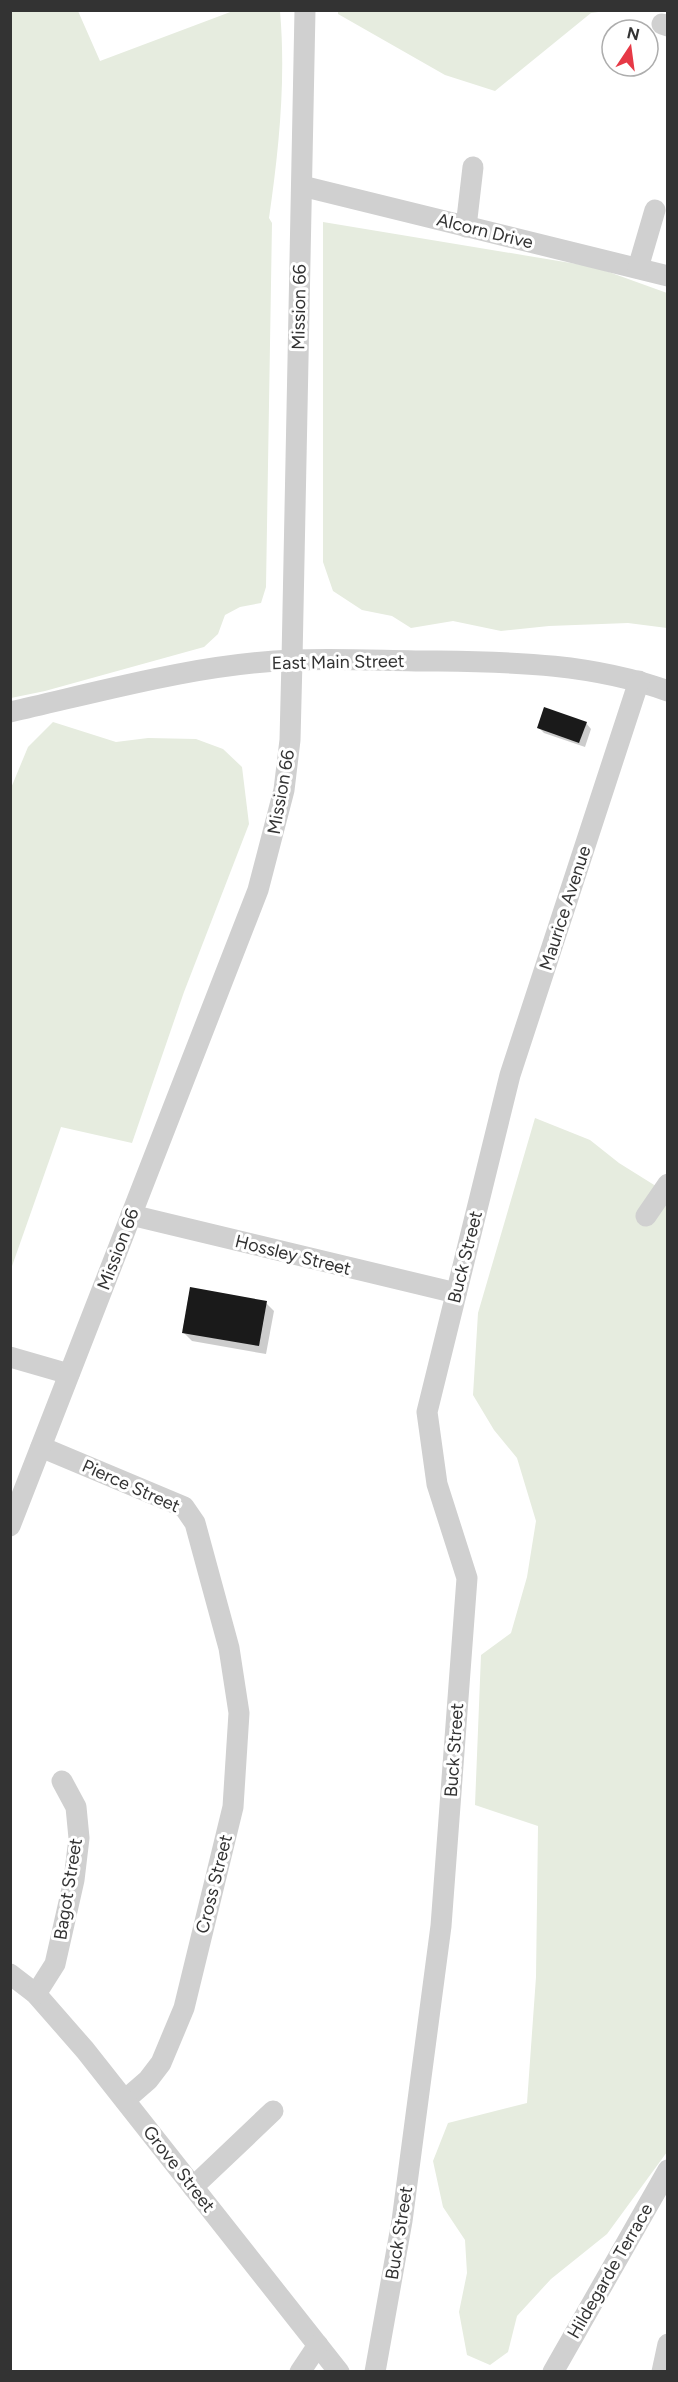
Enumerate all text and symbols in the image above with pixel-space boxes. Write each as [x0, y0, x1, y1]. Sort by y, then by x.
north arrow [600, 18, 660, 78]
text: N [625, 23, 641, 45]
street label: Alcorn Drive [435, 208, 536, 254]
street label: Mission 66 [287, 264, 311, 350]
street label: East Main Street [271, 650, 405, 674]
street label: Mission 66 [263, 748, 299, 836]
street label: Maurice Avenue [535, 843, 596, 973]
street label: Mission 66 [92, 1205, 144, 1293]
street label: Buck Street [443, 1208, 487, 1305]
street label: Hossley Street [233, 1230, 353, 1280]
street label: Pierce Street [79, 1455, 184, 1517]
street label: Buck Street [440, 1702, 468, 1798]
street label: Cross Street [191, 1832, 237, 1936]
street label: Bagot Street [49, 1836, 87, 1942]
street label: Grove Street [138, 2121, 220, 2217]
street label: Buck Street [381, 2184, 417, 2281]
street label: Hildegarde Terrace [562, 2199, 658, 2342]

